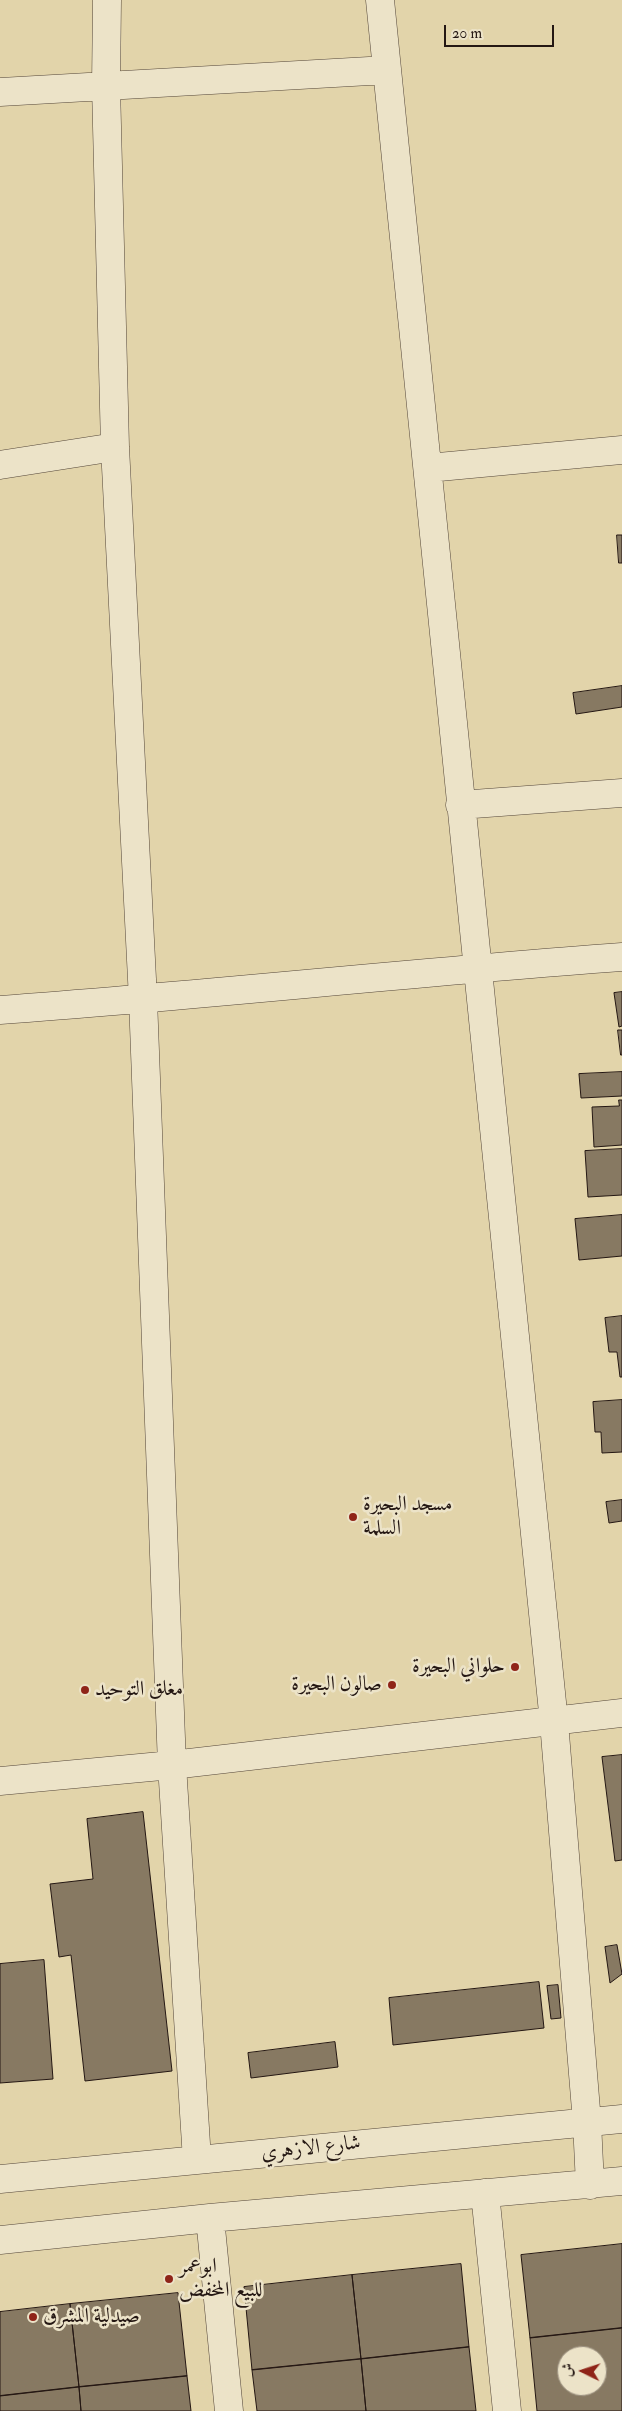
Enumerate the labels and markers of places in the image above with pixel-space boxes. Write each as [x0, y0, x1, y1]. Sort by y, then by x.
place label: مسجد البحيرة السلمة [363, 1492, 452, 1542]
marker: مسجد البحيرة السلمة [347, 1511, 359, 1523]
place label: حلواني البحيرة [412, 1654, 505, 1680]
marker: حلواني البحيرة [509, 1661, 521, 1673]
place label: صالون البحيرة [291, 1672, 382, 1698]
place label: مغلق التوحيد [95, 1677, 183, 1703]
marker: صالون البحيرة [386, 1679, 398, 1691]
marker: مغلق التوحيد [79, 1684, 91, 1696]
place label: ابوعمر للبيع المخفض [179, 2254, 263, 2304]
marker: ابوعمر للبيع المخفض [163, 2273, 175, 2285]
place label: صيدلية المشرق [43, 2304, 140, 2330]
marker: صيدلية المشرق [27, 2311, 39, 2323]

